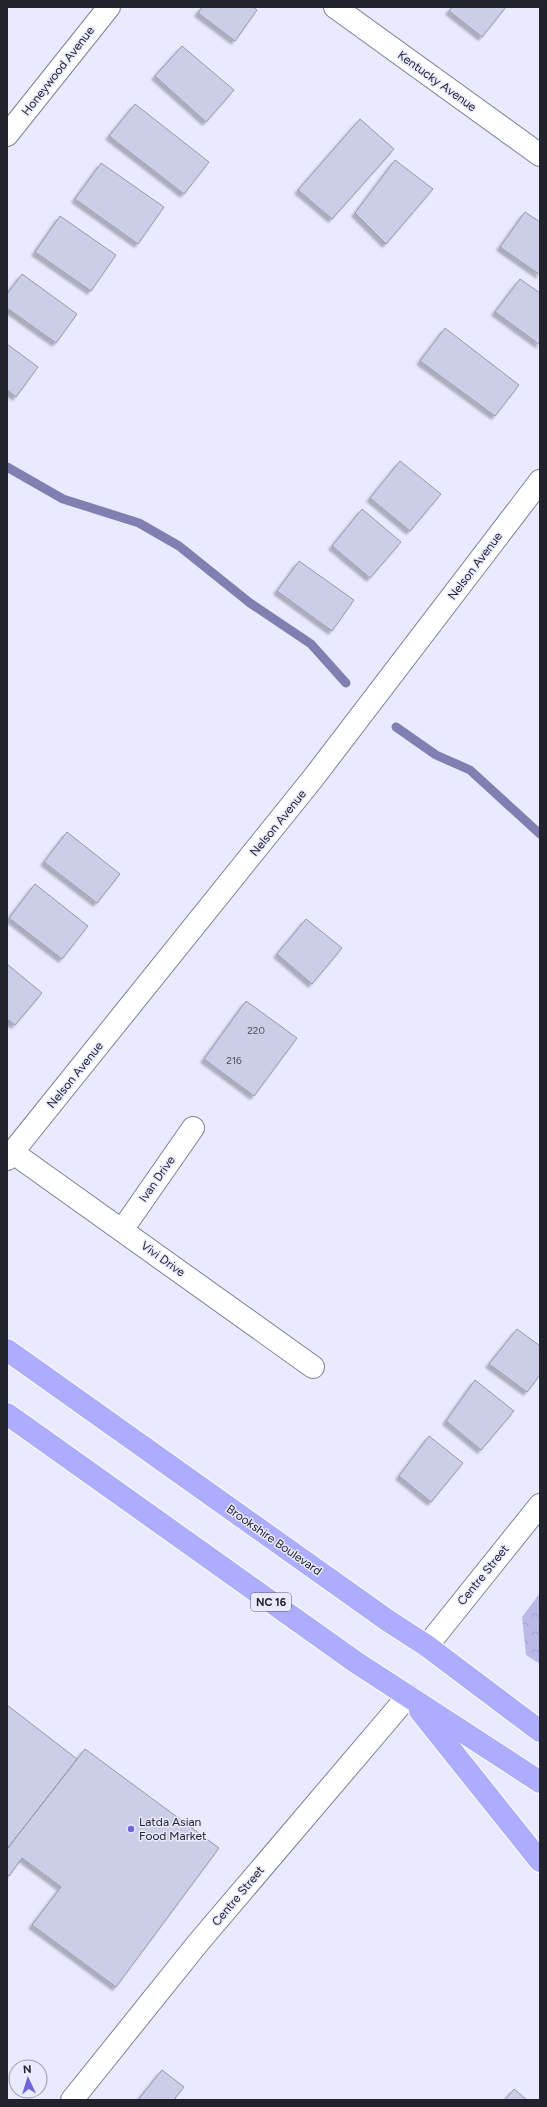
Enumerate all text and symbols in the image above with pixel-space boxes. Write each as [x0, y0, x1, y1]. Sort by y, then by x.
street label: Honeywood Avenue [19, 23, 97, 118]
street label: Kentucky Avenue [395, 48, 479, 115]
street label: Nelson Avenue [445, 529, 505, 603]
street label: Nelson Avenue [247, 787, 309, 859]
house number: 220 [247, 1024, 265, 1037]
street label: Nelson Avenue [44, 1039, 106, 1111]
house number: 216 [226, 1054, 242, 1067]
street label: Ivan Drive [136, 1153, 178, 1205]
street label: Vivi Drive [138, 1238, 188, 1280]
street label: Brookshire Boulevard [224, 1502, 324, 1578]
street label: Centre Street [454, 1542, 512, 1608]
road number: NC 16 [251, 1593, 291, 1611]
place label: Latda Asian Food Market [139, 1815, 207, 1843]
marker: Latda Asian Food Market [126, 1824, 136, 1834]
street label: Centre Street [209, 1863, 267, 1929]
north arrow [8, 2059, 48, 2099]
text: N [23, 2063, 32, 2076]

